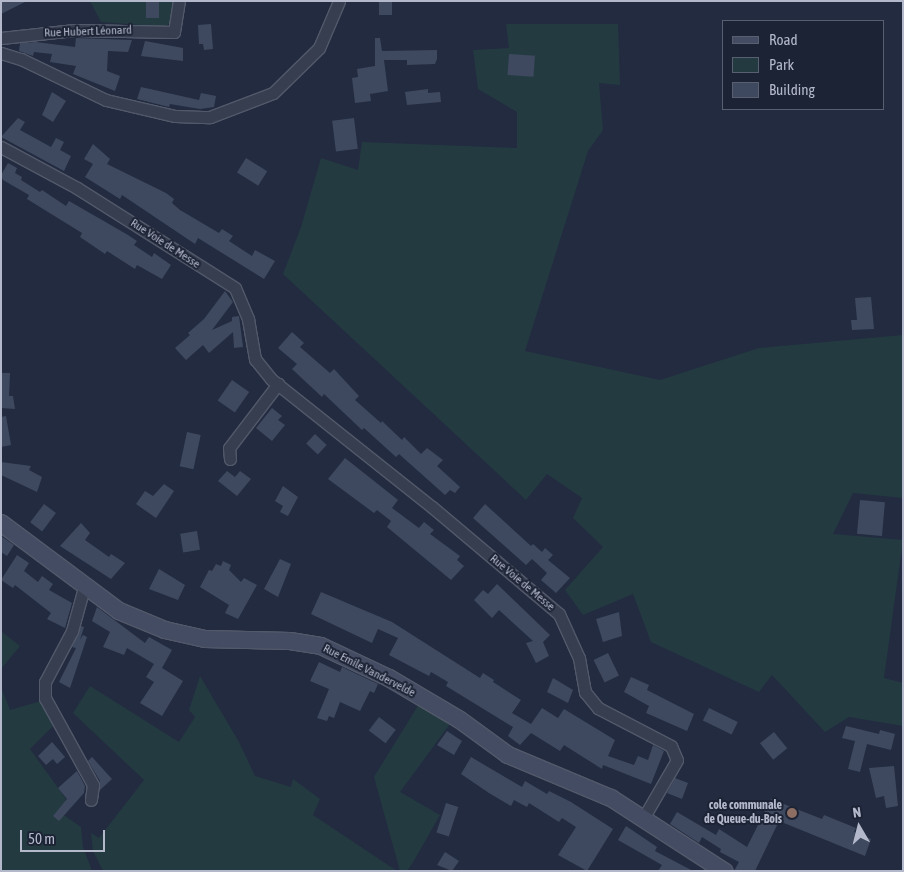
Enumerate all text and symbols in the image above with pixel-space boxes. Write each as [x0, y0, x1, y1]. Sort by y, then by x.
legend [722, 20, 884, 110]
street label: Rue Hubert Léonard [44, 23, 132, 41]
text: Road [769, 31, 798, 48]
text: Park [769, 56, 794, 73]
text: Building [769, 81, 815, 98]
street label: Rue Voie de Messe [127, 216, 203, 272]
street label: Rue Voie de Messe [487, 552, 557, 614]
street label: Rue Emile Vandervelde [320, 642, 418, 700]
place label: cole communale de Queue-du-Bois [704, 799, 782, 827]
north arrow [834, 802, 884, 852]
text: N [852, 804, 862, 821]
marker: cole communale de Queue-du-Bois [786, 807, 798, 819]
scale bar [22, 820, 108, 852]
text: 50 m [28, 830, 55, 847]

